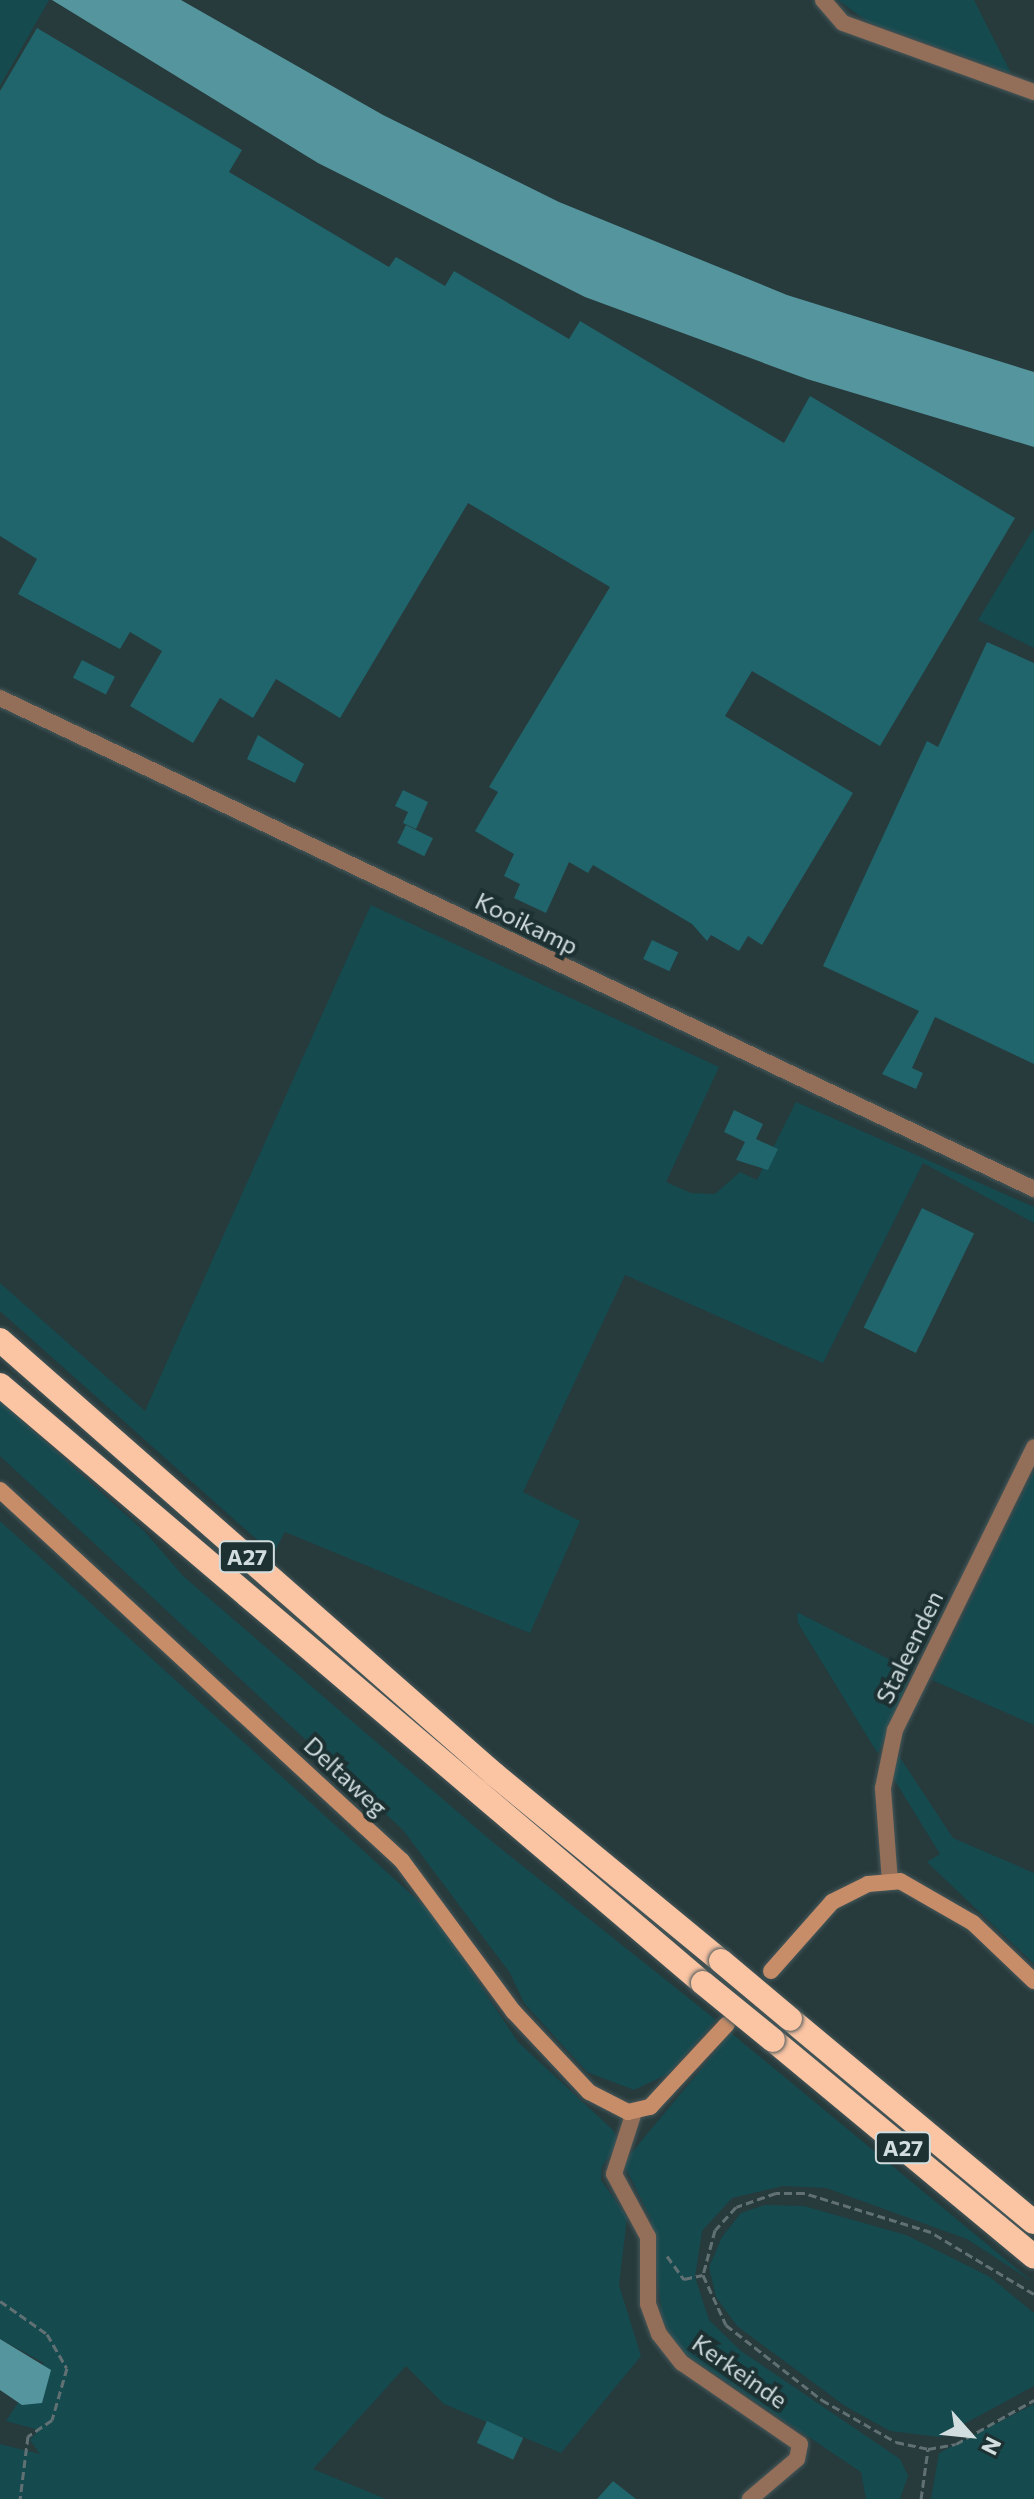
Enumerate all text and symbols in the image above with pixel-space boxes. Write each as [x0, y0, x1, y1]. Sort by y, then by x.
street label: Kooikamp [471, 886, 583, 960]
road number: A27 [217, 1539, 277, 1575]
street label: Staleenden [869, 1586, 949, 1708]
street label: Deltaweg [299, 1730, 393, 1822]
road number: A27 [873, 2130, 933, 2166]
street label: Kerkeinde [687, 2328, 793, 2414]
north arrow [930, 2395, 1010, 2475]
text: N [976, 2433, 1008, 2460]

